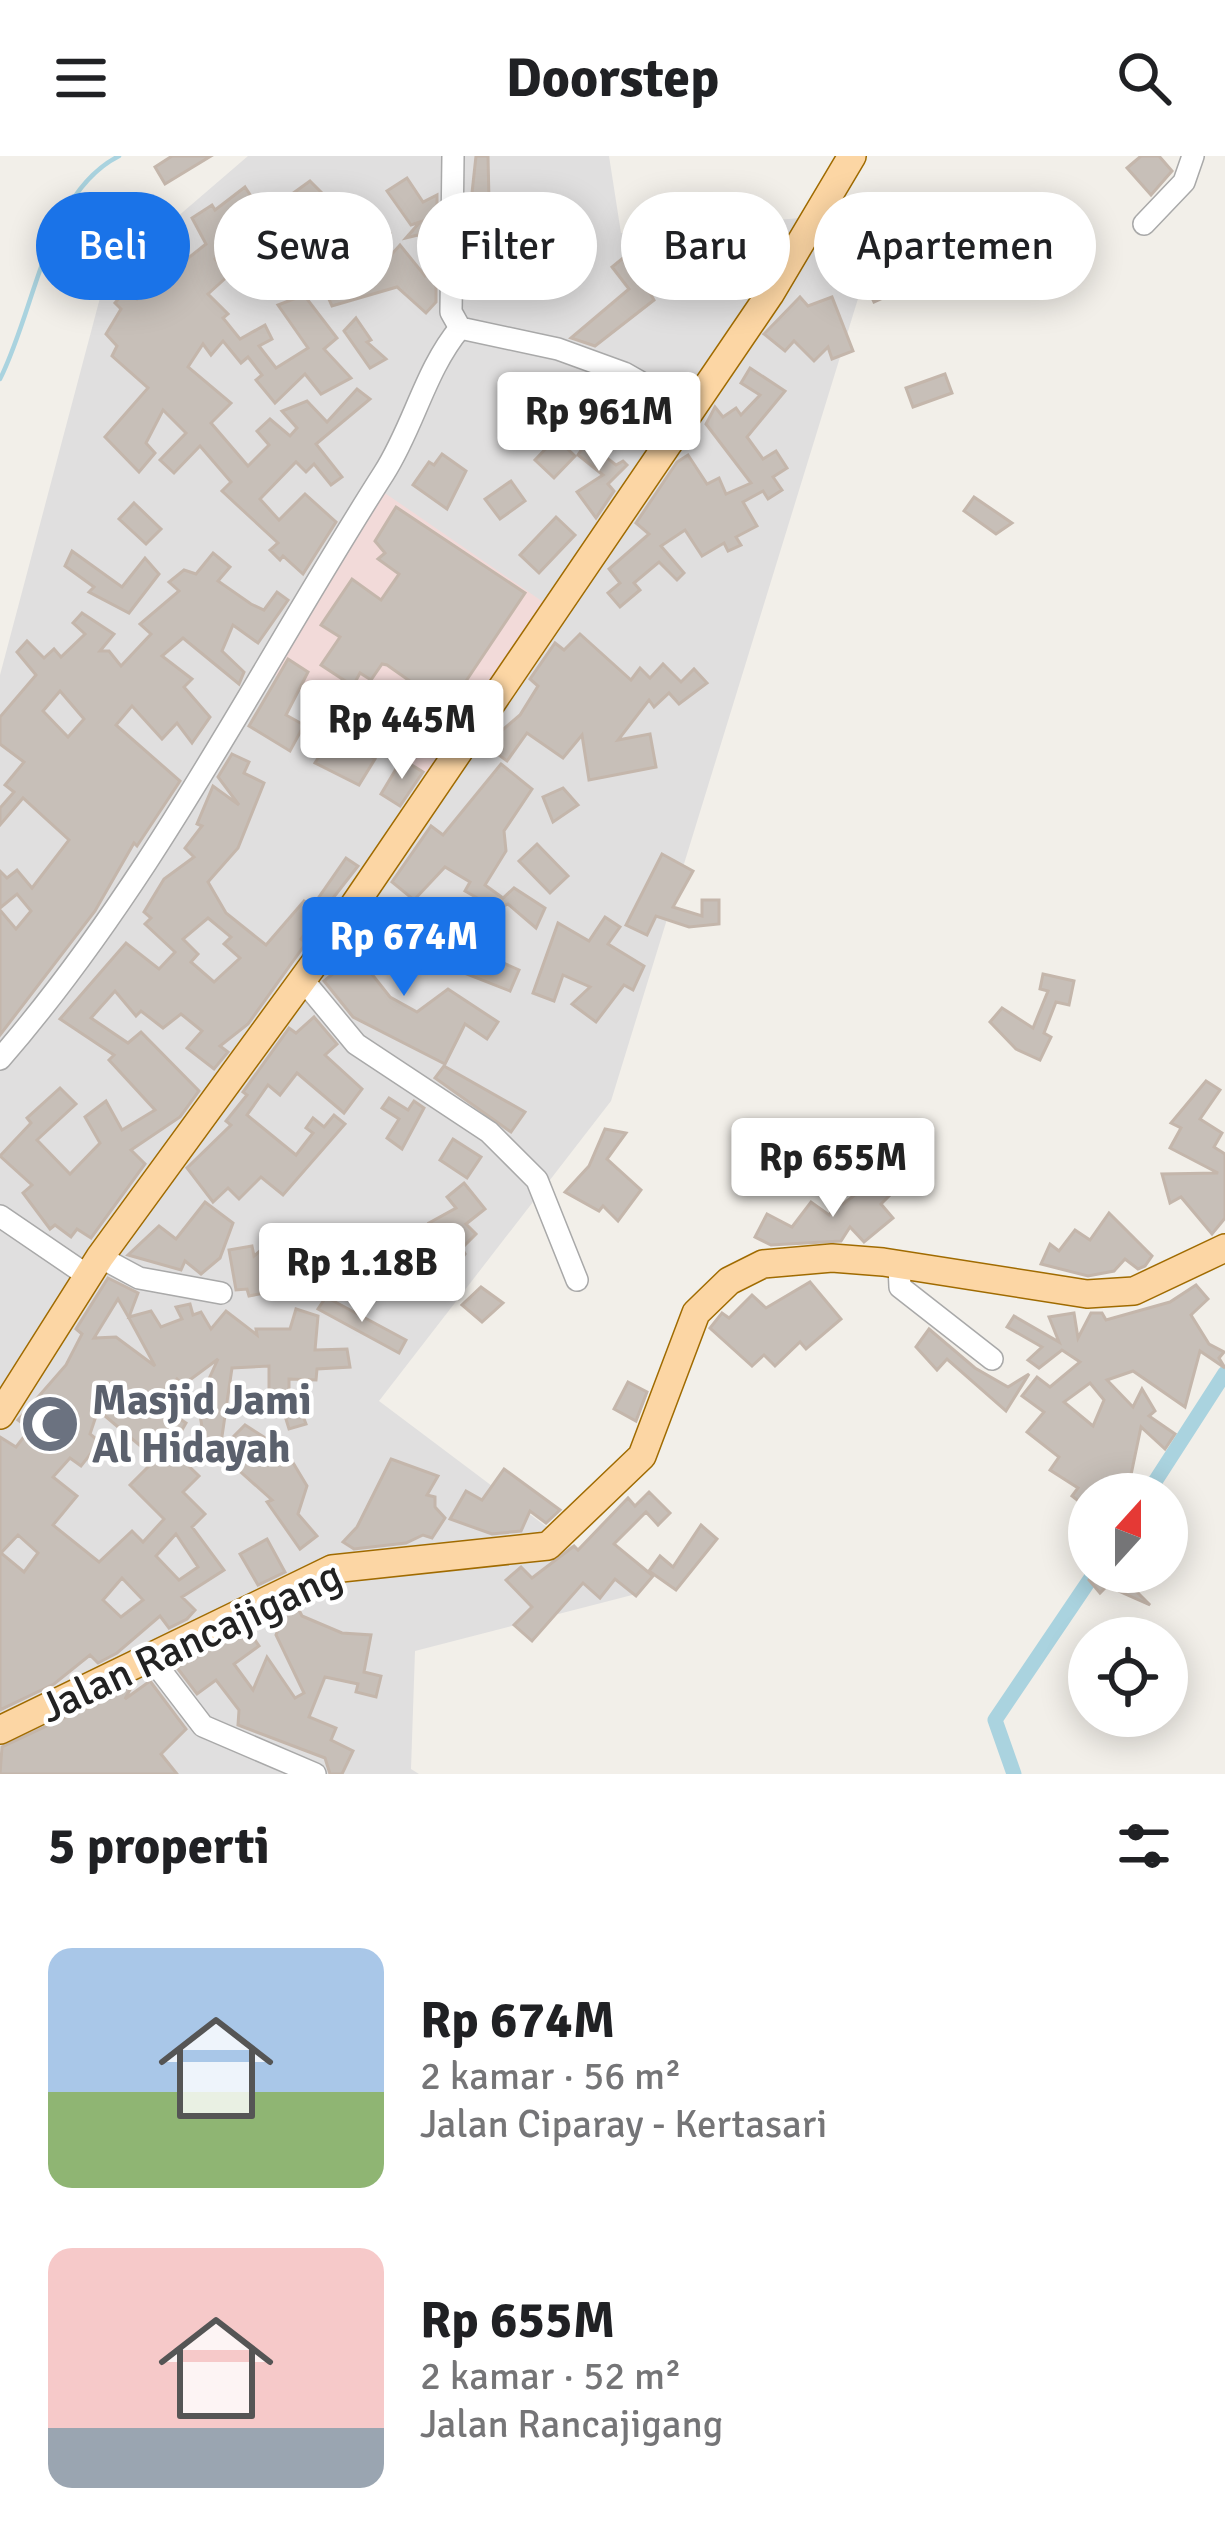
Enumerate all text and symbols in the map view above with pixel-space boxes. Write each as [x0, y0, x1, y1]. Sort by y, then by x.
icon: menu [48, 45, 114, 111]
text: Doorstep [506, 45, 719, 112]
icon: search [1111, 45, 1177, 111]
chip: Beli [36, 192, 190, 300]
chip: Sewa [214, 192, 393, 300]
chip: Filter [417, 192, 597, 300]
chip: Baru [621, 192, 790, 300]
chip: Apartemen [814, 192, 1096, 300]
pin: Rp 961M [488, 372, 710, 474]
text: Rp 961M [524, 387, 674, 435]
pin: Rp 445M [291, 680, 513, 782]
text: Rp 445M [327, 695, 477, 743]
pin: Rp 674M [293, 897, 515, 999]
text: Rp 674M [329, 912, 479, 960]
pin: Rp 655M [722, 1118, 944, 1220]
text: Rp 655M [758, 1133, 908, 1181]
pin: Rp 1.18B [238, 1223, 486, 1325]
text: Rp 1.18B [286, 1238, 438, 1286]
place label: Masjid Jami Al Hidayah [92, 1375, 311, 1474]
mosque icon: Masjid Jami Al Hidayah [19, 1393, 81, 1455]
north arrow [1068, 1473, 1188, 1593]
map controls [1068, 1473, 1188, 1737]
street label: Jalan Rancajigang [32, 1550, 350, 1734]
button: locate [1068, 1617, 1188, 1737]
icon: filters [1111, 1813, 1177, 1879]
text: 5 properti [48, 1815, 270, 1878]
text: Rp 674M [420, 1989, 615, 2052]
icon: home [144, 1996, 288, 2140]
text: 2 kamar · 56 m² [420, 2052, 681, 2100]
text: Jalan Ciparay - Kertasari [420, 2100, 827, 2148]
text: Rp 655M [420, 2289, 615, 2352]
icon: home [144, 2296, 288, 2440]
text: 2 kamar · 52 m² [420, 2352, 681, 2400]
text: Jalan Rancajigang [420, 2400, 723, 2448]

